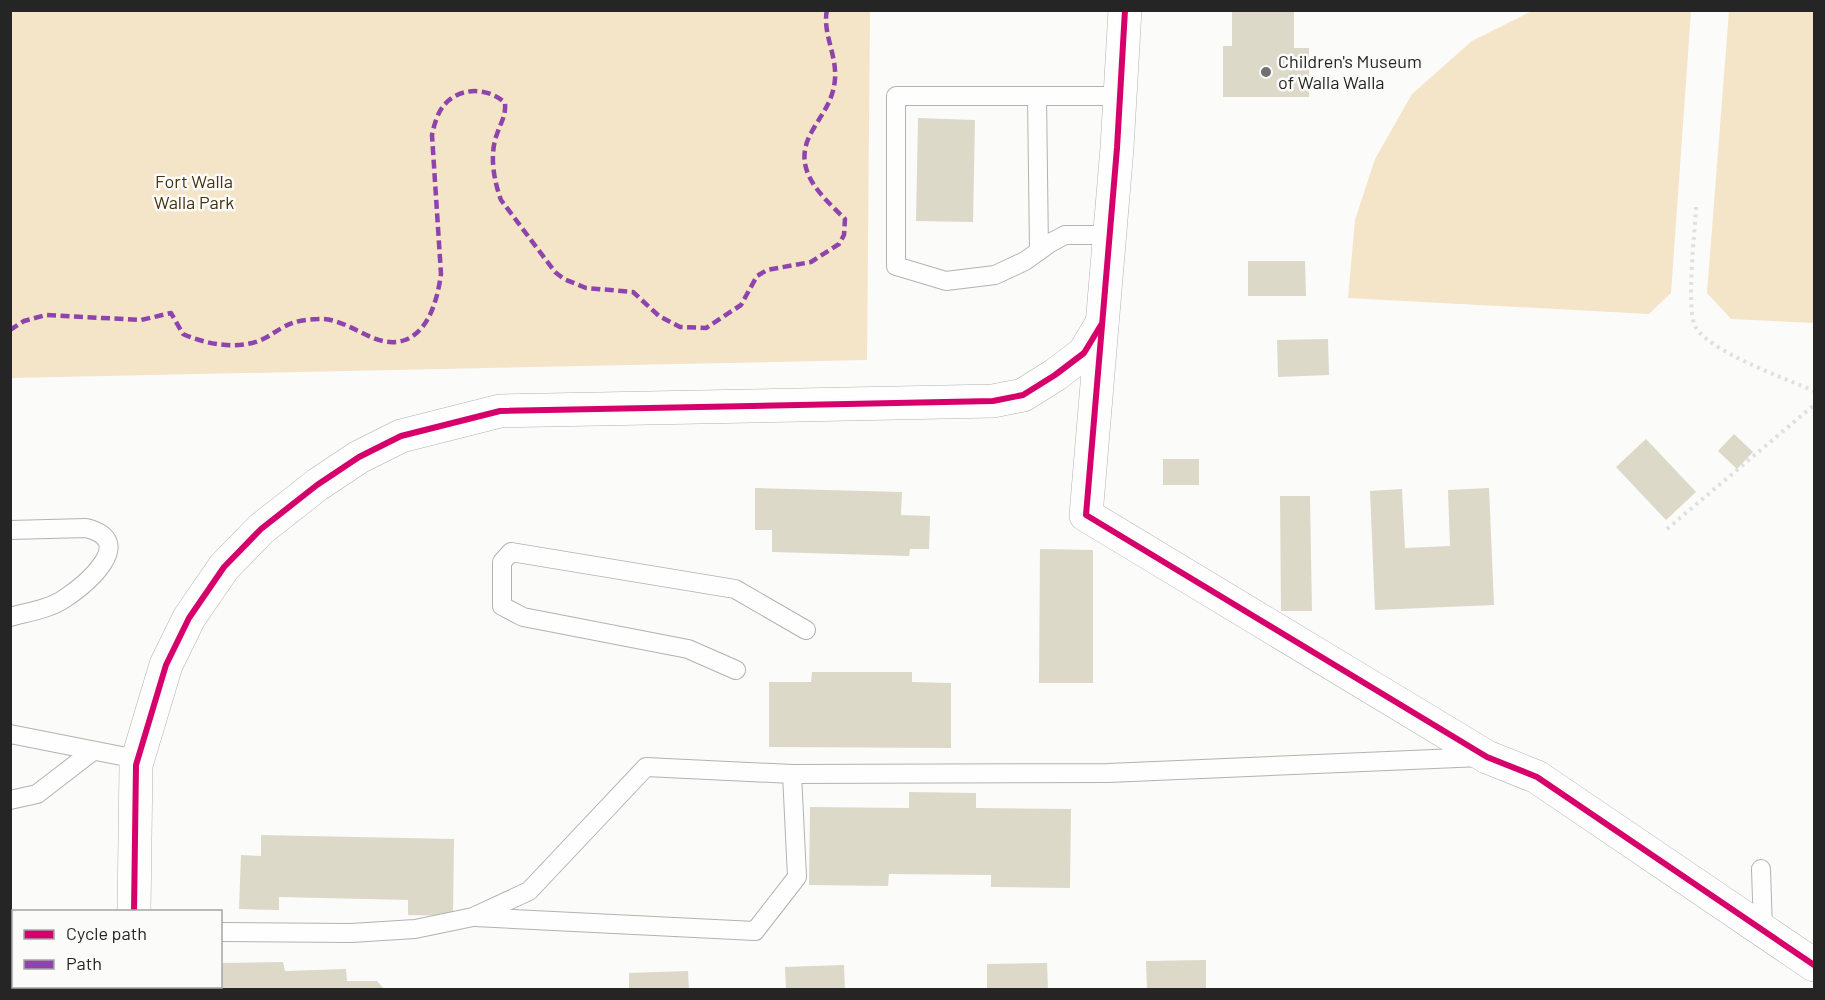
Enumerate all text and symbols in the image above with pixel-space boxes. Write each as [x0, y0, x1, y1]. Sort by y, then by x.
place label: Children's Museum of Walla Walla [1278, 50, 1422, 93]
marker: Children's Museum of Walla Walla [1259, 65, 1273, 79]
park label: Fort Walla Walla Park [154, 170, 234, 213]
legend [12, 910, 222, 988]
text: Cycle path [66, 922, 147, 944]
text: Path [66, 952, 102, 974]

